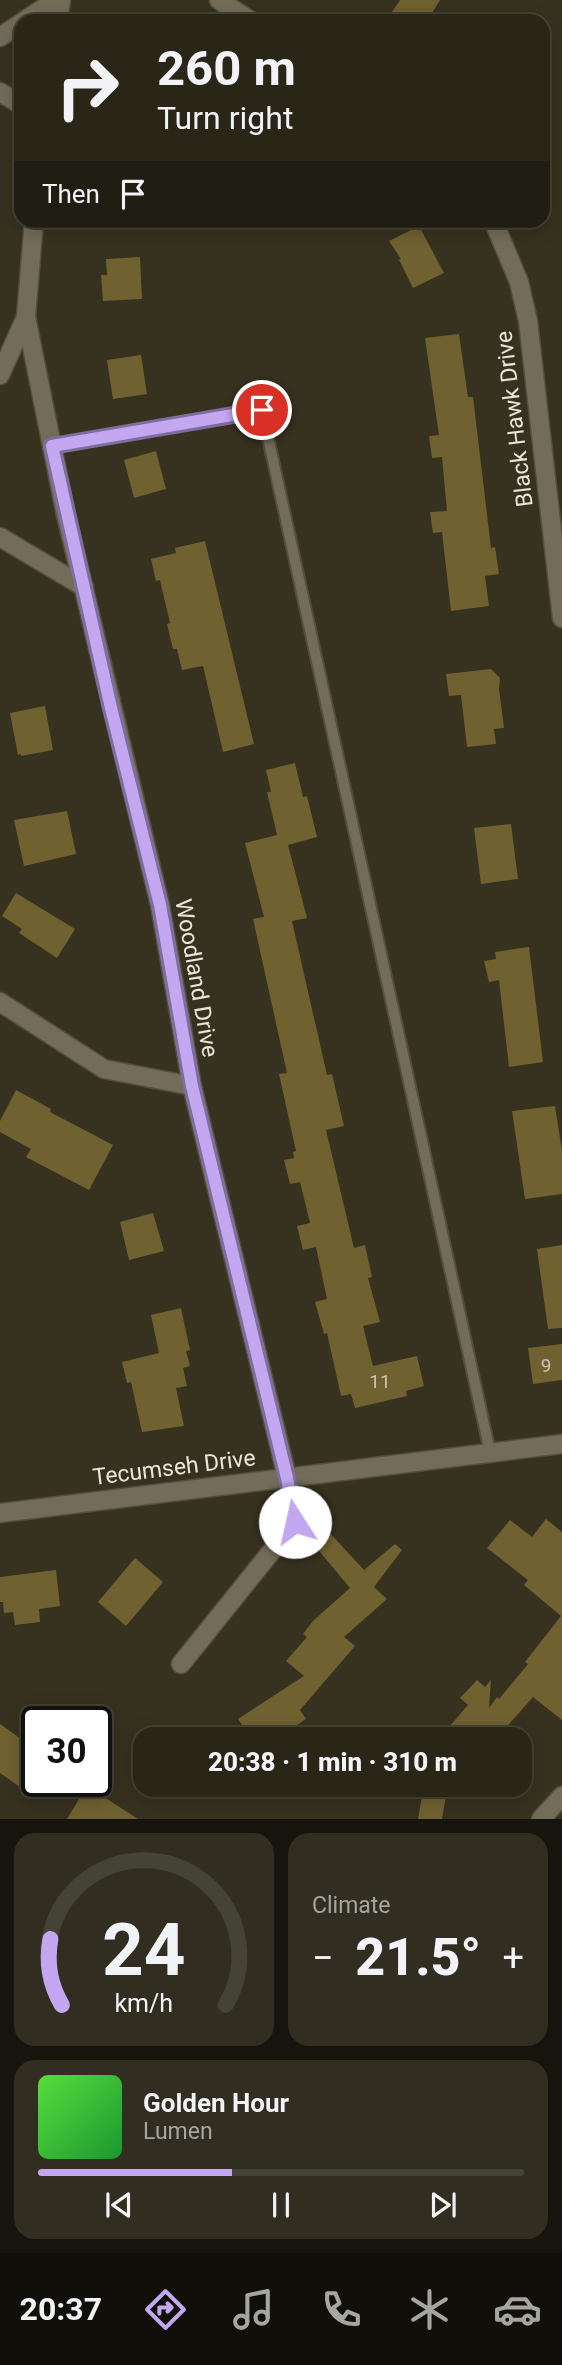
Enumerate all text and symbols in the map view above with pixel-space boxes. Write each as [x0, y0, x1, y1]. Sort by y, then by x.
text: 260 m [157, 40, 296, 97]
icon: right [42, 42, 133, 133]
text: Turn right [157, 99, 293, 137]
icon: arrive [114, 175, 152, 213]
text: Then [42, 179, 100, 209]
street label: Black Hawk Drive [490, 329, 539, 508]
pin [232, 380, 292, 440]
icon: arrive [243, 391, 281, 429]
street label: Woodland Drive [169, 897, 224, 1059]
house number: 9 [541, 1354, 551, 1377]
house number: 11 [369, 1370, 391, 1393]
street label: Tecumseh Drive [91, 1444, 257, 1491]
position arrow [258, 1485, 332, 1559]
speed limit sign: 30 [21, 1706, 112, 1797]
text: 20:38 · 1 min · 310 m [208, 1747, 457, 1777]
text: Climate [312, 1892, 391, 1919]
text: 24 [102, 1908, 186, 1994]
text: 21.5° [355, 1927, 481, 1988]
text: − [312, 1936, 334, 1980]
text: + [502, 1936, 524, 1980]
text: km/h [115, 1989, 173, 2018]
text: Golden Hour [143, 2088, 289, 2118]
text: Lumen [143, 2118, 213, 2145]
icon: previous [100, 2186, 138, 2224]
icon: pause [262, 2186, 300, 2224]
icon: next [424, 2186, 462, 2224]
icon: directions [141, 2285, 190, 2334]
icon: music [229, 2285, 278, 2334]
icon: phone [317, 2285, 366, 2334]
icon: climate [405, 2285, 454, 2334]
icon: car [493, 2285, 542, 2334]
text: 20:37 [20, 2290, 102, 2328]

